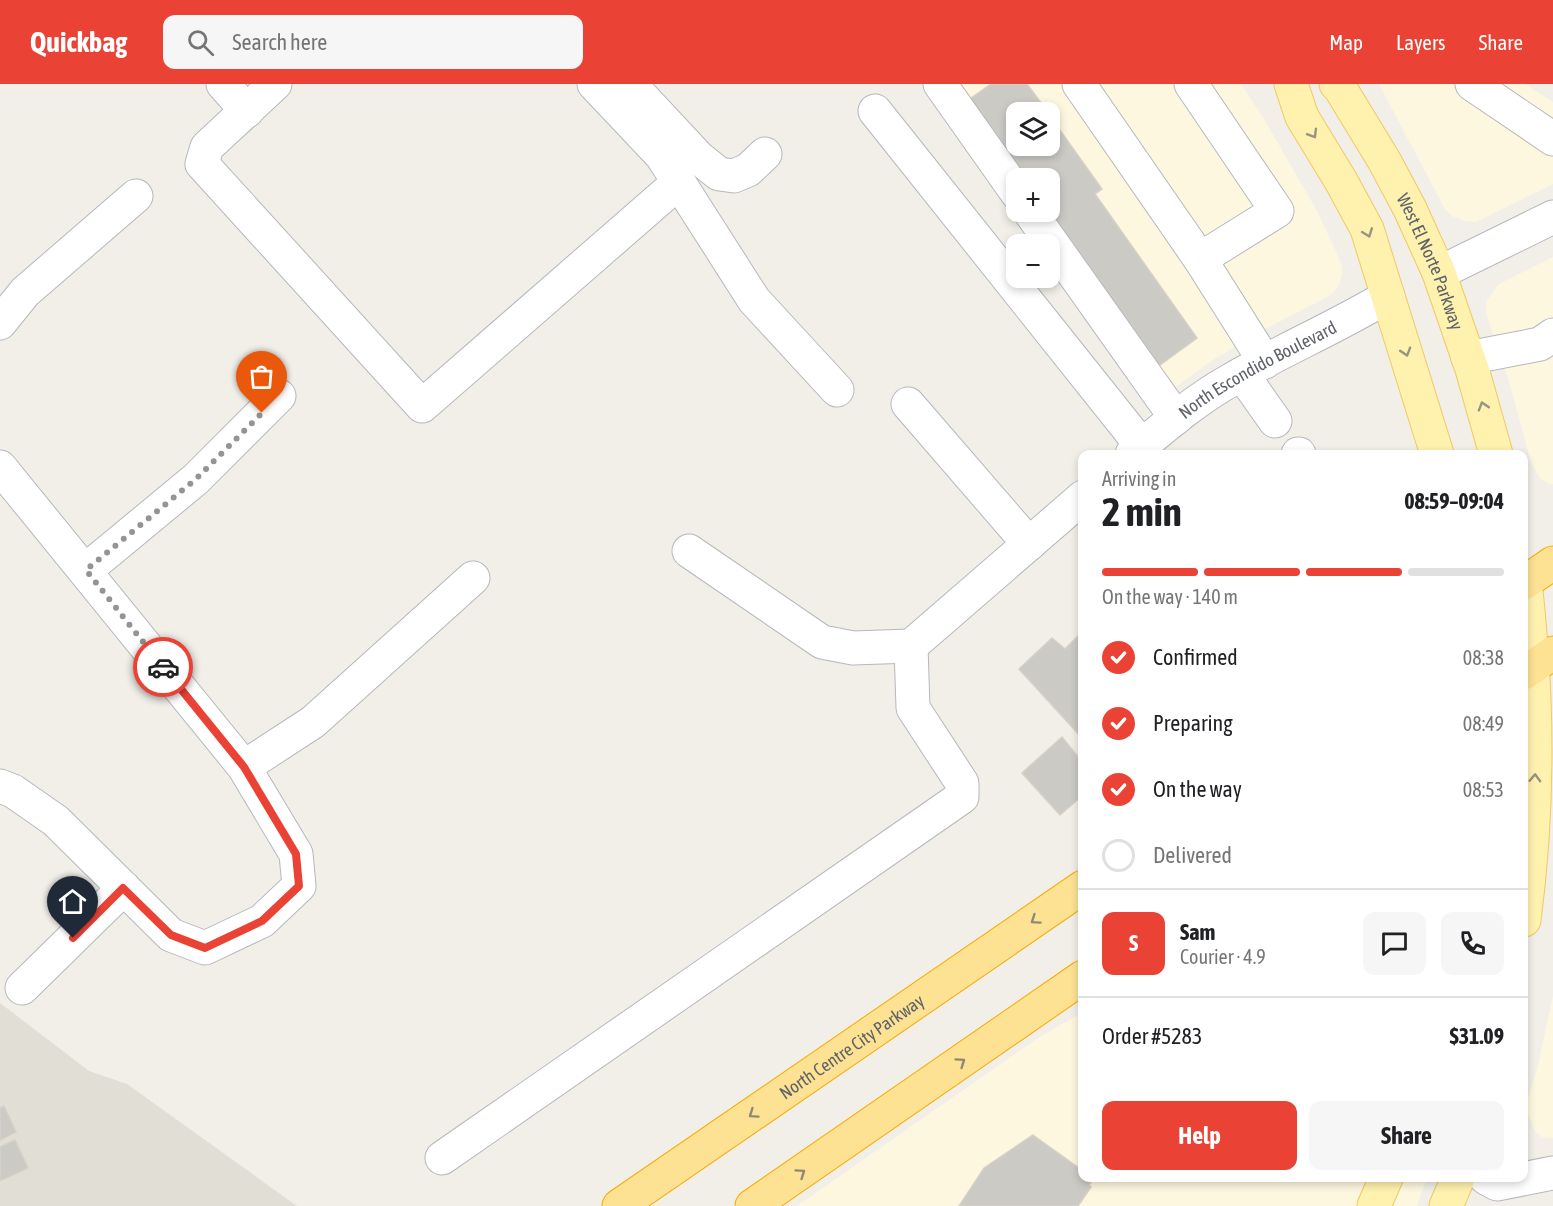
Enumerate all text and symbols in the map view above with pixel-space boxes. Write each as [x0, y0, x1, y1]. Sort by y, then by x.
search box [163, 15, 583, 69]
text: Quickbag [30, 26, 127, 58]
icon: search [184, 26, 217, 59]
text: Search here [232, 29, 327, 55]
text: Map [1329, 30, 1363, 54]
text: Layers [1396, 30, 1446, 54]
text: Share [1479, 30, 1523, 54]
map controls [1006, 102, 1060, 288]
button: layers [1006, 102, 1060, 156]
one-way arrow [1305, 128, 1317, 138]
button: + [1006, 168, 1060, 222]
street label: West El Norte Parkway [1393, 190, 1468, 332]
one-way arrow [1360, 227, 1373, 238]
button: − [1006, 234, 1060, 288]
street label: North Escondido Boulevard [1174, 316, 1340, 422]
one-way arrow [1399, 346, 1411, 357]
pin [236, 351, 287, 413]
icon: bag [245, 360, 278, 393]
one-way arrow [1478, 401, 1490, 412]
text: Arriving in [1102, 467, 1176, 490]
text: 08:59–09:04 [1404, 488, 1504, 514]
text: 2 min [1102, 490, 1182, 534]
text: On the way · 140 m [1102, 585, 1238, 608]
courier [133, 637, 193, 697]
icon: check [1102, 641, 1135, 674]
text: Confirmed [1153, 644, 1238, 670]
text: 08:38 [1463, 646, 1504, 669]
icon: car [147, 651, 180, 684]
icon: check [1102, 707, 1135, 740]
text: Preparing [1153, 710, 1233, 736]
text: 08:49 [1463, 712, 1504, 735]
icon: check [1102, 773, 1135, 806]
one-way arrow [1529, 773, 1542, 782]
text: On the way [1153, 776, 1242, 802]
text: 08:53 [1463, 778, 1504, 801]
text: Delivered [1153, 842, 1232, 868]
pin [47, 876, 98, 938]
icon: home [56, 885, 89, 918]
button: chat [1363, 912, 1426, 975]
button: phone [1441, 912, 1504, 975]
one-way arrow [1030, 913, 1041, 924]
text: Sam [1180, 919, 1215, 945]
text: S [1129, 930, 1138, 956]
text: Courier · 4.9 [1180, 945, 1266, 968]
street label: North Centre City Parkway [775, 989, 928, 1103]
text: Order #5283 [1102, 1023, 1202, 1049]
text: $31.09 [1449, 1023, 1504, 1049]
one-way arrow [954, 1058, 965, 1069]
button: Help [1102, 1101, 1297, 1170]
button: Share [1309, 1101, 1504, 1170]
one-way arrow [749, 1107, 760, 1118]
one-way arrow [794, 1169, 805, 1180]

